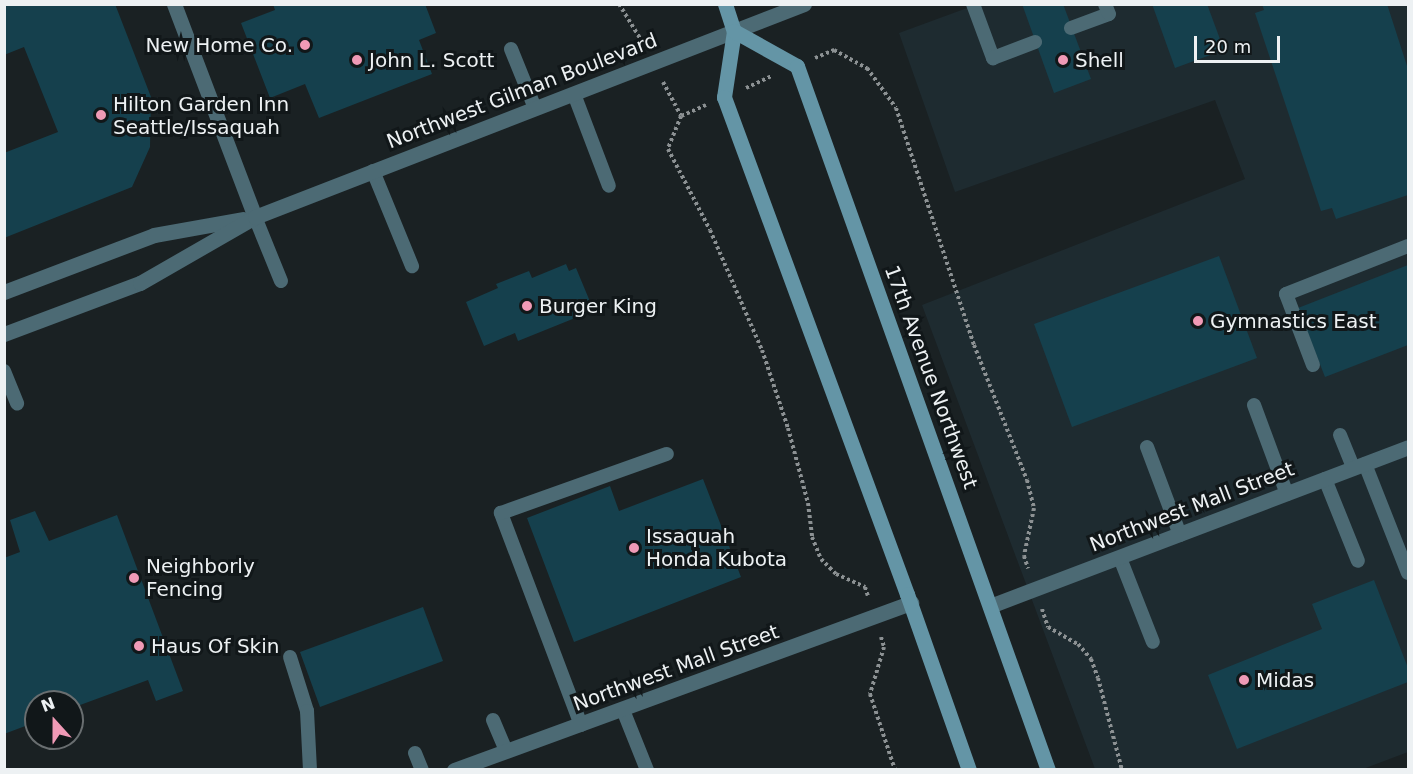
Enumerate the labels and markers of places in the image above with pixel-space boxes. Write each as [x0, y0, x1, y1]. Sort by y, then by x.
place label: New Home Co. [145, 33, 293, 57]
marker: New Home Co. [298, 38, 312, 52]
place label: John L. Scott [369, 48, 494, 72]
place label: Shell [1075, 48, 1124, 72]
marker: John L. Scott [350, 53, 364, 67]
marker: Shell [1056, 53, 1070, 67]
place label: Hilton Garden Inn Seattle/Issaquah [113, 92, 289, 139]
marker: Hilton Garden Inn Seattle/Issaquah [94, 108, 108, 122]
place label: Burger King [539, 294, 657, 318]
marker: Burger King [520, 299, 534, 313]
place label: Gymnastics East [1210, 309, 1376, 333]
marker: Gymnastics East [1191, 314, 1205, 328]
place label: Issaquah Honda Kubota [646, 524, 787, 571]
marker: Issaquah Honda Kubota [627, 541, 641, 555]
place label: Neighborly Fencing [146, 554, 255, 601]
marker: Neighborly Fencing [127, 571, 141, 585]
place label: Haus Of Skin [151, 634, 279, 658]
marker: Haus Of Skin [132, 639, 146, 653]
place label: Midas [1256, 668, 1314, 692]
marker: Midas [1237, 673, 1251, 687]

